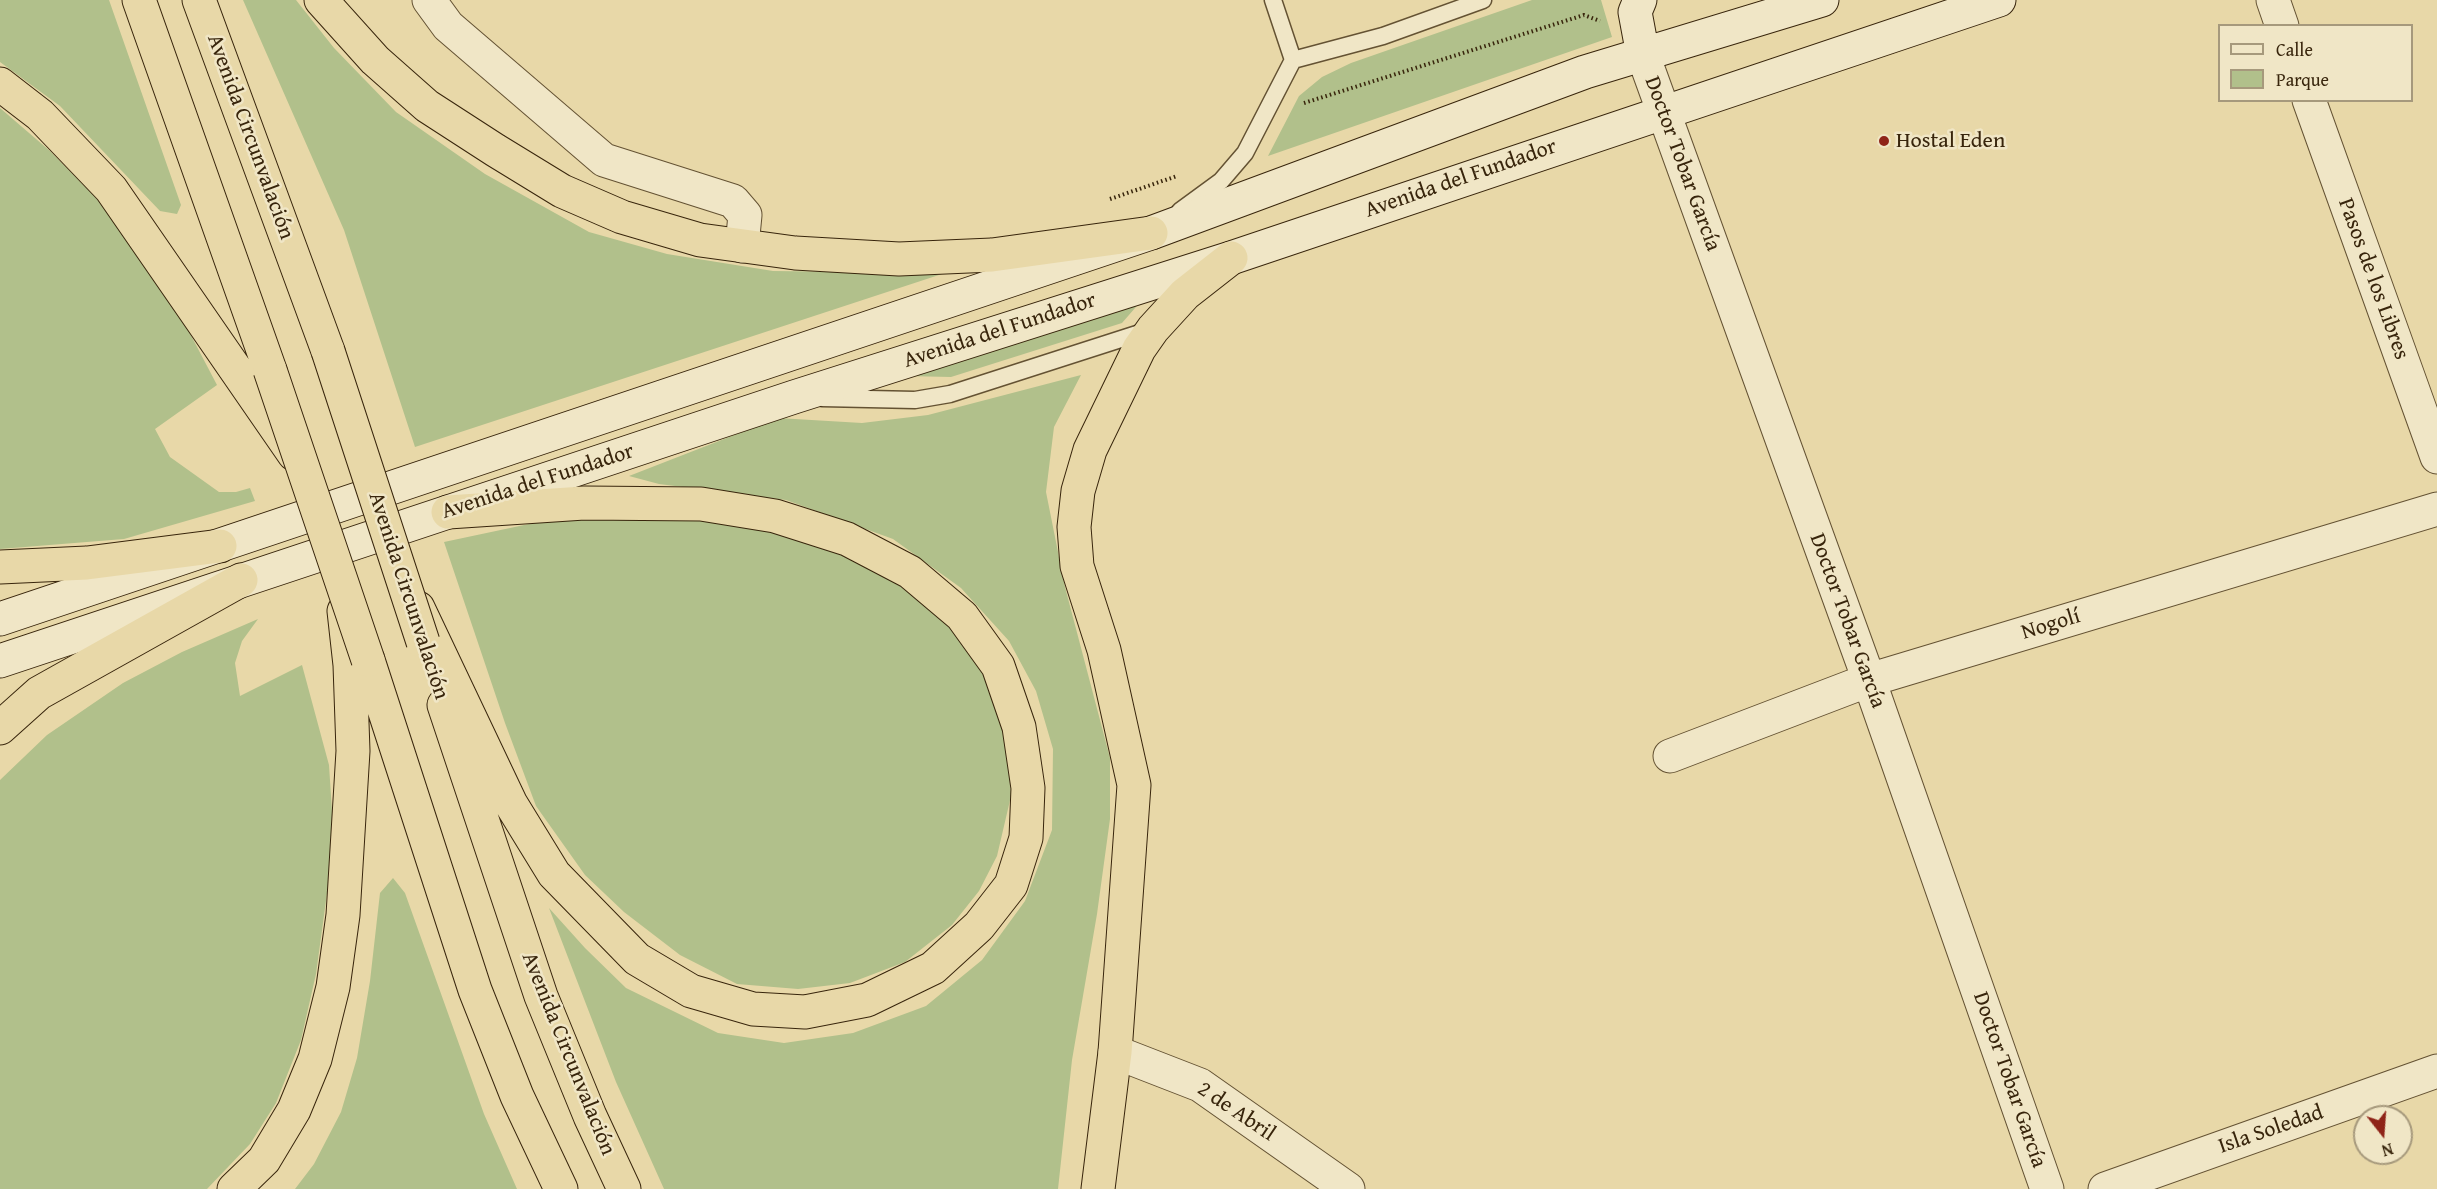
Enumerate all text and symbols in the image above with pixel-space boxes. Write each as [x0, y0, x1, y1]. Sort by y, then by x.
legend [2218, 24, 2413, 102]
street label: Avenida Circunvalación [201, 31, 299, 243]
text: Calle [2276, 36, 2313, 63]
text: Parque [2276, 66, 2329, 93]
street label: Doctor Tobar García [1638, 73, 1726, 255]
place label: Hostal Eden [1896, 128, 2005, 154]
street label: Avenida del Fundador [1362, 134, 1560, 224]
marker: Hostal Eden [1877, 134, 1891, 148]
street label: Pasos de los Libres [2332, 195, 2414, 363]
street label: Avenida del Fundador [900, 287, 1100, 375]
street label: Avenida del Fundador [438, 438, 638, 526]
street label: Avenida Circunvalación [362, 489, 454, 703]
street label: Doctor Tobar García [1803, 530, 1891, 712]
street label: Nogolí [2018, 604, 2084, 646]
street label: Avenida Circunvalación [515, 949, 621, 1159]
street label: Doctor Tobar García [1967, 989, 2051, 1171]
street label: 2 de Abril [1192, 1076, 1280, 1148]
street label: Isla Soledad [2215, 1100, 2327, 1160]
north arrow [2353, 1105, 2413, 1165]
text: N [2379, 1137, 2396, 1163]

